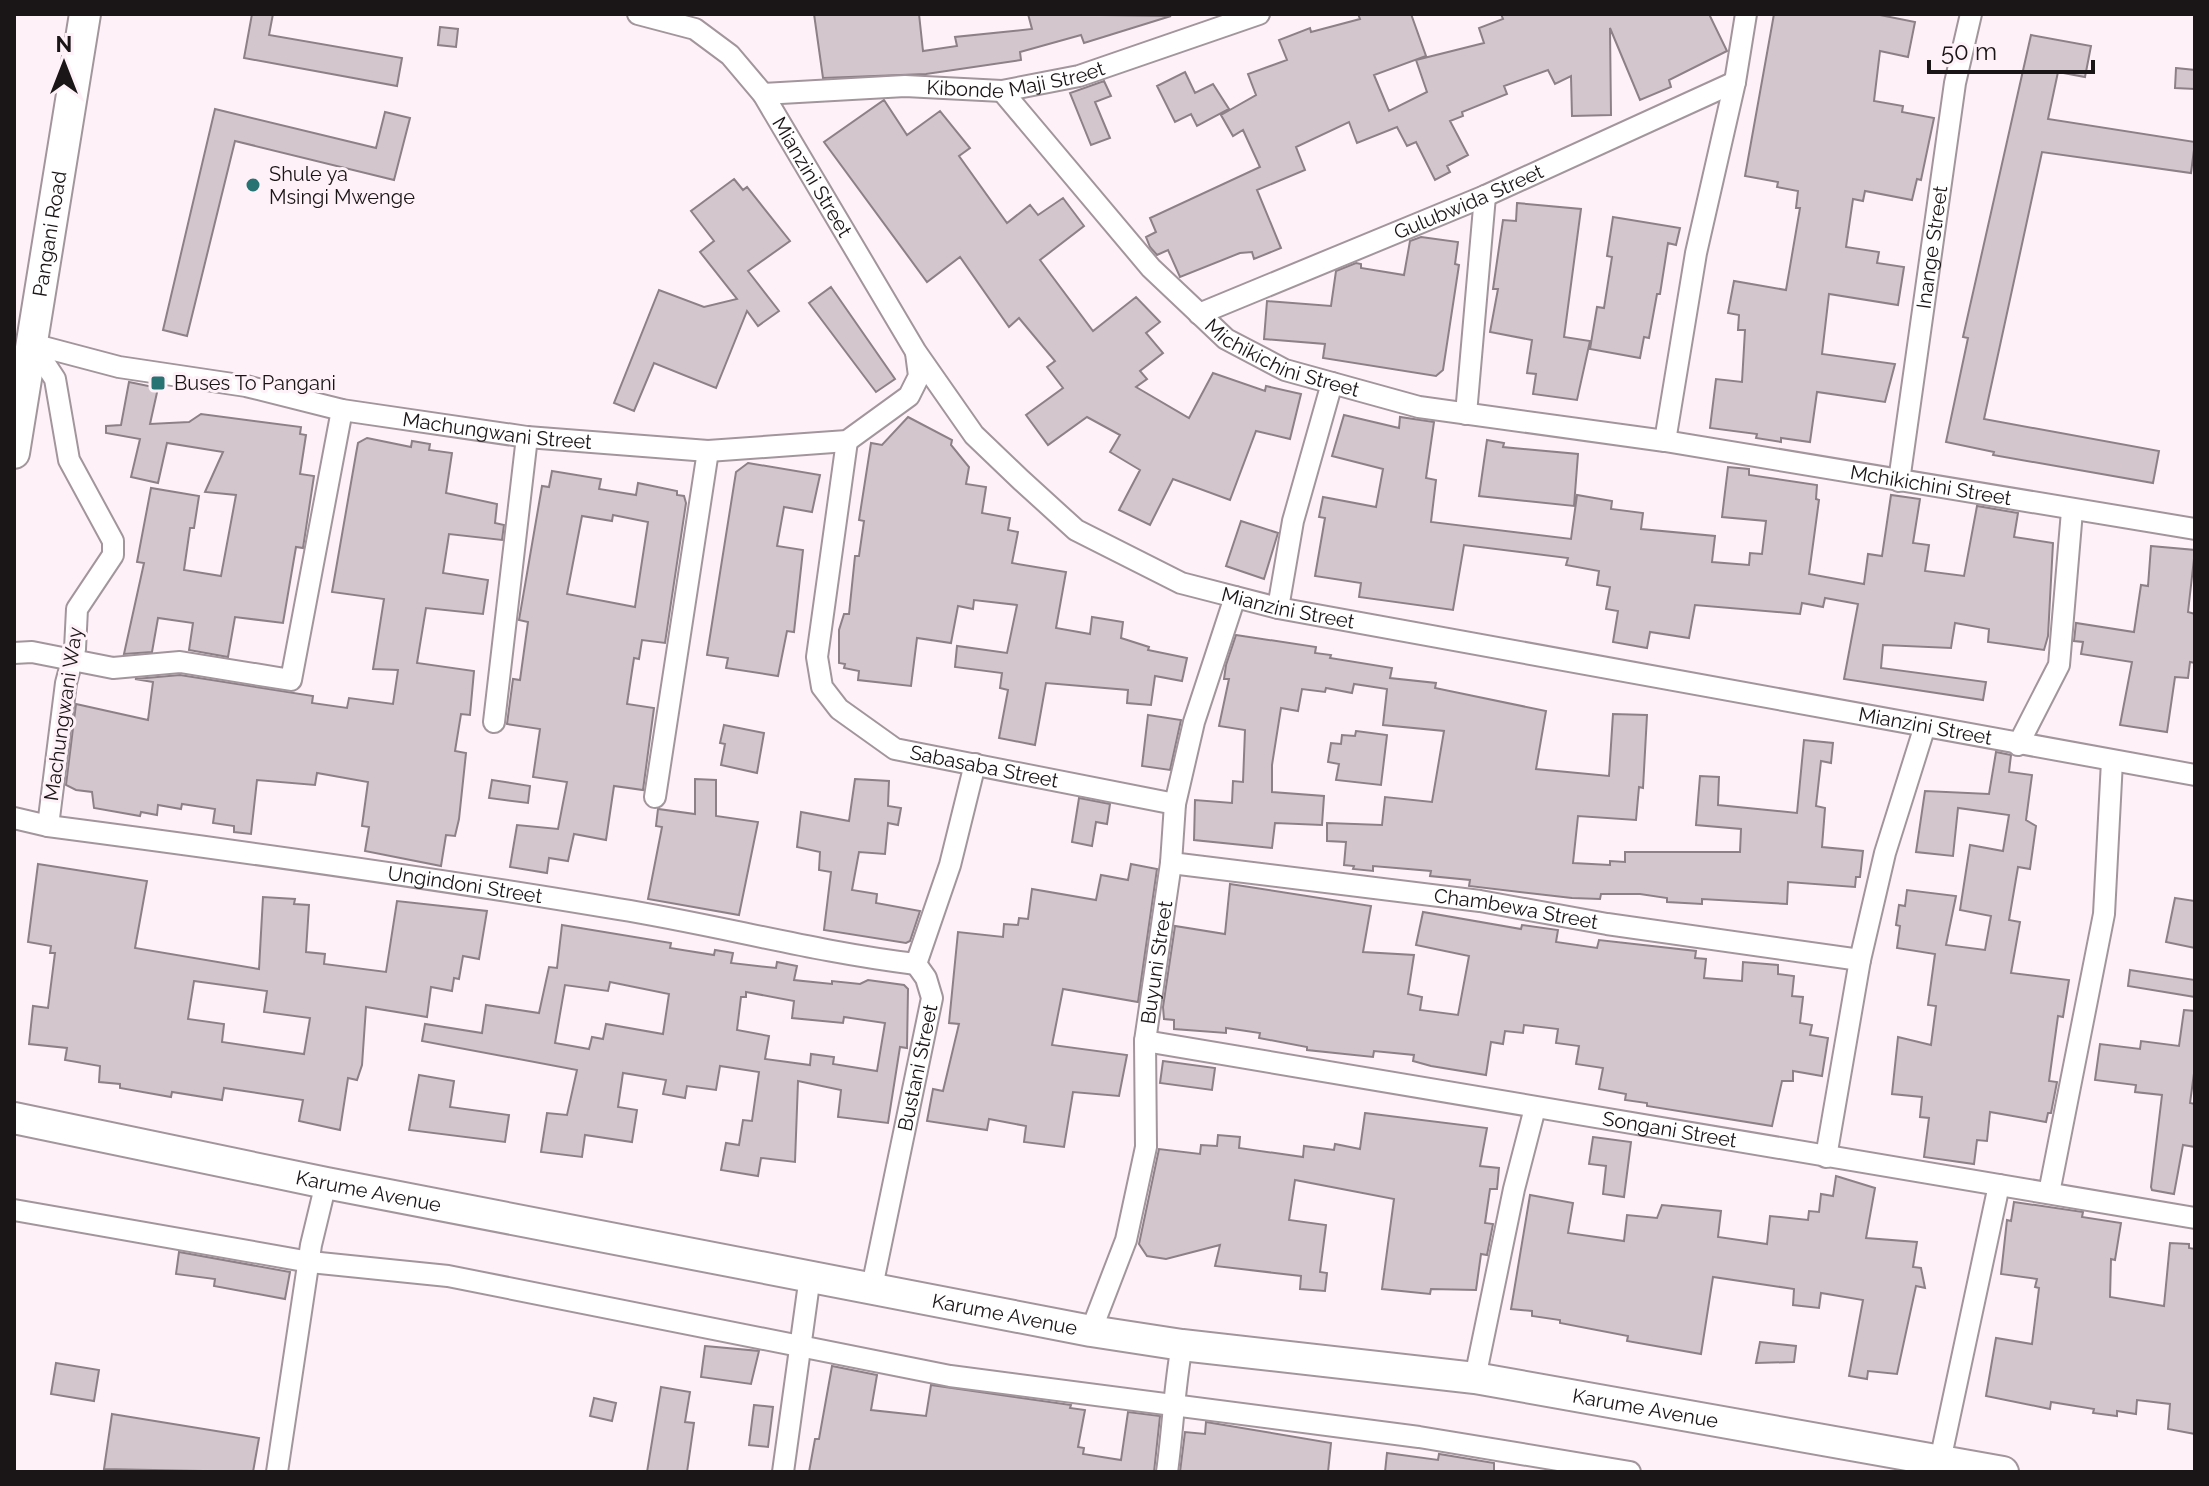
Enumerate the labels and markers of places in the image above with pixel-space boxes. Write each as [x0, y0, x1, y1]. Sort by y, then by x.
place label: Shule ya Msingi Mwenge [269, 162, 415, 209]
marker: Shule ya Msingi Mwenge [244, 176, 262, 194]
place label: Buses To Pangani [174, 371, 336, 395]
marker: Buses To Pangani [149, 374, 167, 392]

